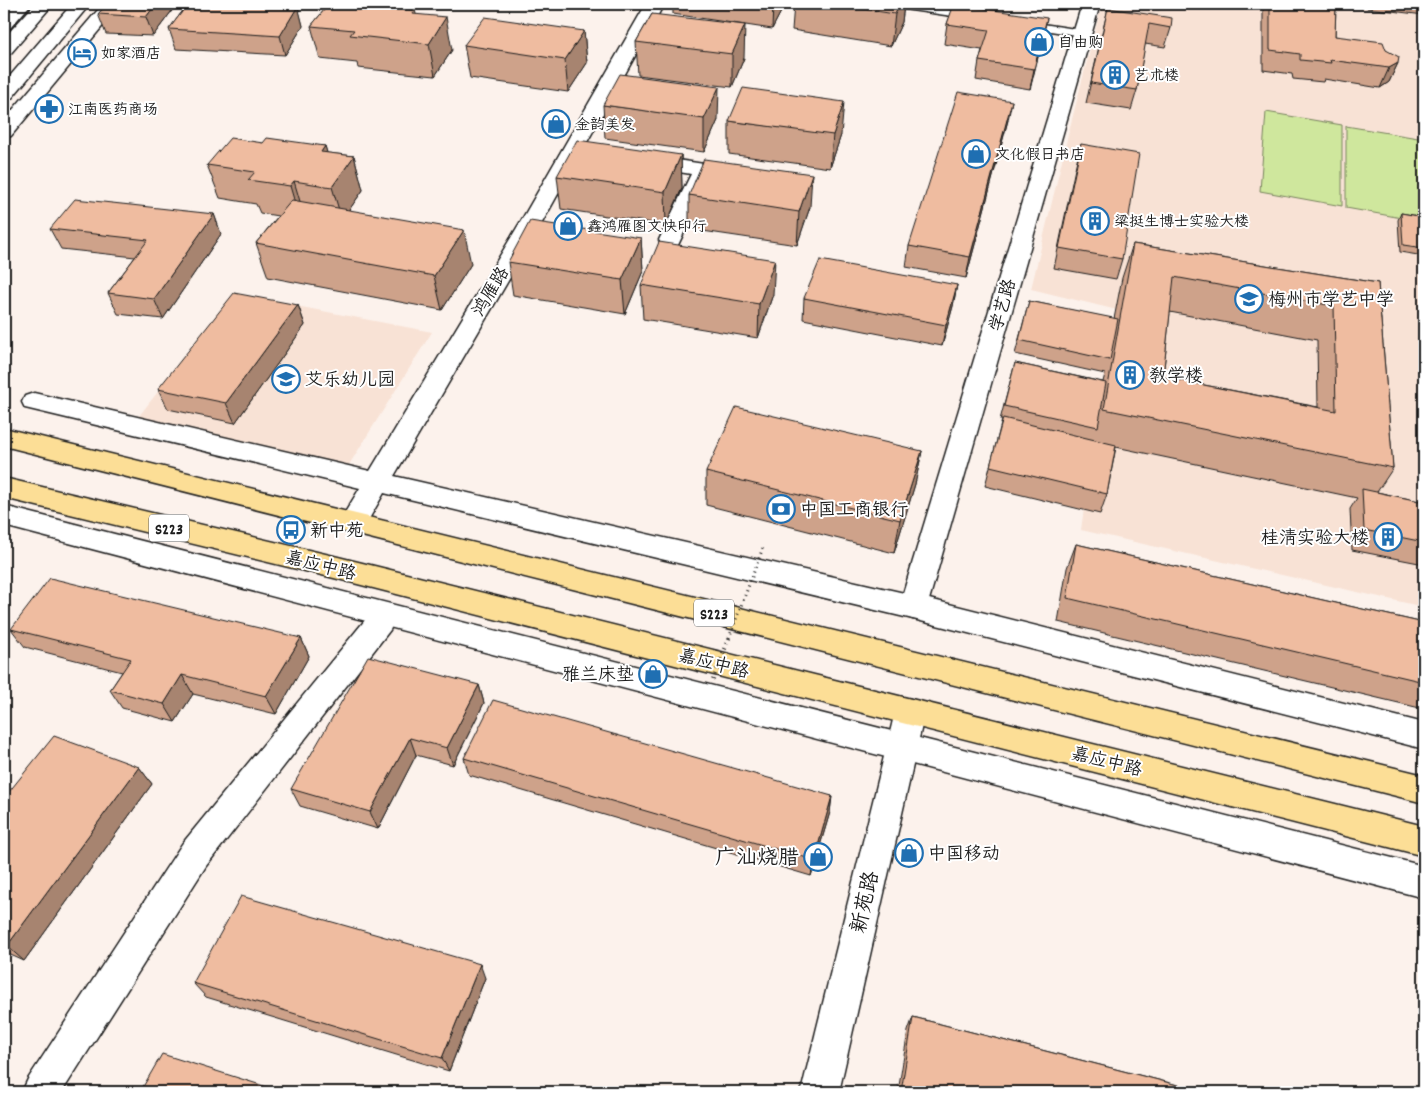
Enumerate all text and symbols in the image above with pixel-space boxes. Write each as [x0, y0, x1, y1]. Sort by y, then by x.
shop icon: 自由购 [1024, 27, 1054, 57]
place label: 自由购 [1058, 33, 1103, 55]
hotel icon: 如家酒店 [67, 38, 97, 68]
place label: 如家酒店 [101, 44, 161, 66]
building icon: 艺术楼 [1100, 60, 1130, 90]
place label: 艺术楼 [1134, 66, 1179, 88]
pharmacy icon: 江南医药商场 [34, 94, 64, 124]
place label: 江南医药商场 [68, 100, 158, 122]
shop icon: 金韵美发 [541, 109, 571, 139]
place label: 金韵美发 [575, 115, 635, 137]
shop icon: 文化假日书店 [961, 139, 991, 169]
place label: 文化假日书店 [995, 145, 1085, 167]
building icon: 梁挺生博士实验大楼 [1080, 206, 1110, 236]
shop icon: 鑫鸿雁图文快印行 [553, 211, 583, 241]
place label: 梁挺生博士实验大楼 [1114, 212, 1249, 234]
place label: 鑫鸿雁图文快印行 [587, 217, 707, 239]
street label: 鸿雁路 [468, 263, 517, 322]
street label: 学艺路 [985, 276, 1024, 335]
school or university icon: 梅州市学艺中学 [1234, 284, 1264, 314]
place label: 梅州市学艺中学 [1268, 289, 1394, 314]
building icon: 教学楼 [1115, 360, 1145, 390]
school or university icon: 艾乐幼儿园 [271, 364, 301, 394]
place label: 教学楼 [1149, 365, 1203, 390]
place label: 艾乐幼儿园 [305, 369, 395, 394]
bank icon: 中国工商银行 [766, 494, 796, 524]
place label: 中国工商银行 [800, 499, 908, 524]
road number: S223 [149, 514, 189, 542]
bus stop icon: 新中苑 [276, 515, 306, 545]
place label: 新中苑 [310, 520, 364, 545]
building icon: 桂清实验大楼 [1373, 522, 1403, 552]
place label: 桂清实验大楼 [1261, 527, 1369, 552]
street label: 嘉应中路 [282, 547, 358, 588]
road number: S223 [694, 600, 734, 626]
street label: 嘉应中路 [675, 645, 751, 686]
shop icon: 雅兰床垫 [638, 659, 668, 689]
place label: 雅兰床垫 [562, 664, 634, 689]
street label: 嘉应中路 [1068, 743, 1144, 784]
shop icon: 中国移动 [894, 838, 924, 868]
shop icon: 广汕烧腊 [803, 842, 833, 872]
place label: 中国移动 [928, 843, 1000, 868]
place label: 广汕烧腊 [715, 845, 799, 875]
street label: 新苑路 [845, 869, 889, 937]

